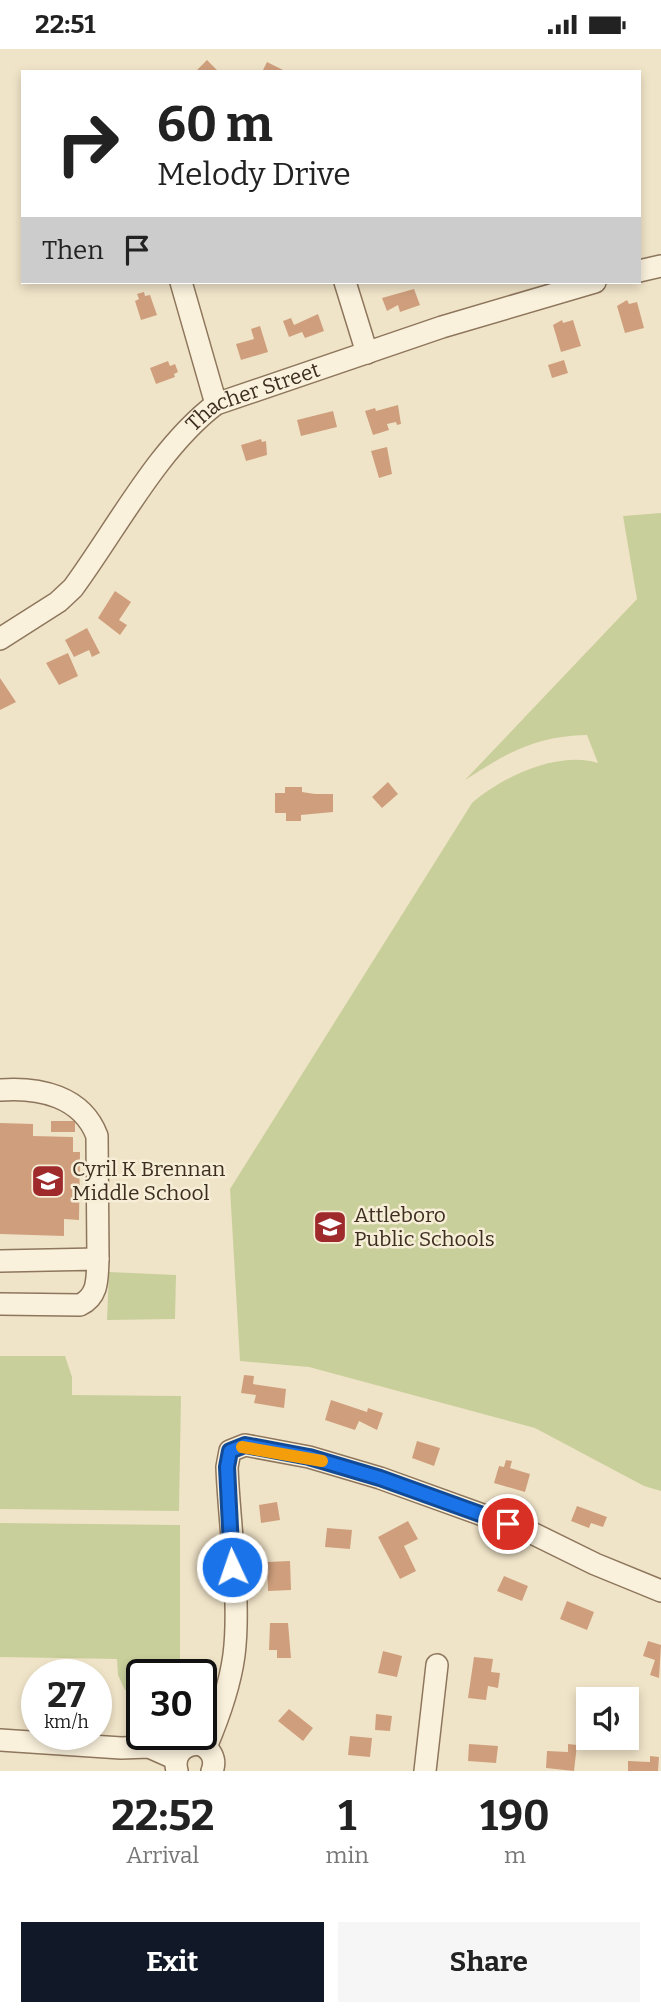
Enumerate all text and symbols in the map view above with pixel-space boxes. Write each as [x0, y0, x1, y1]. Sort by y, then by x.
text: 22:51 [35, 9, 95, 40]
text: 60 m [157, 95, 273, 154]
icon: right [42, 98, 133, 189]
text: Melody Drive [157, 155, 351, 193]
icon: arrive [118, 231, 156, 269]
text: Then [42, 235, 104, 266]
street label: Thacher Street [180, 356, 324, 437]
place label: Cyril K Brennan Middle School [72, 1156, 225, 1206]
school or university icon: Cyril K Brennan Middle School [29, 1162, 67, 1200]
place label: Attleboro Public Schools [354, 1202, 495, 1252]
school or university icon: Attleboro Public Schools [311, 1208, 349, 1246]
pin [478, 1494, 538, 1554]
icon: arrive [489, 1505, 527, 1543]
position arrow [195, 1530, 269, 1604]
speed limit sign: 30 [126, 1659, 217, 1750]
text: 27 [47, 1674, 86, 1716]
map controls [576, 1687, 639, 1750]
button: sound [576, 1687, 639, 1750]
text: km/h [44, 1711, 89, 1733]
text: 22:52 [111, 1791, 214, 1841]
text: 1 [338, 1791, 356, 1841]
text: 190 [480, 1791, 550, 1841]
text: Arrival [126, 1841, 199, 1869]
text: min [326, 1841, 369, 1869]
text: m [504, 1841, 526, 1869]
button: Exit [21, 1922, 324, 2002]
button: Share [338, 1922, 640, 2002]

